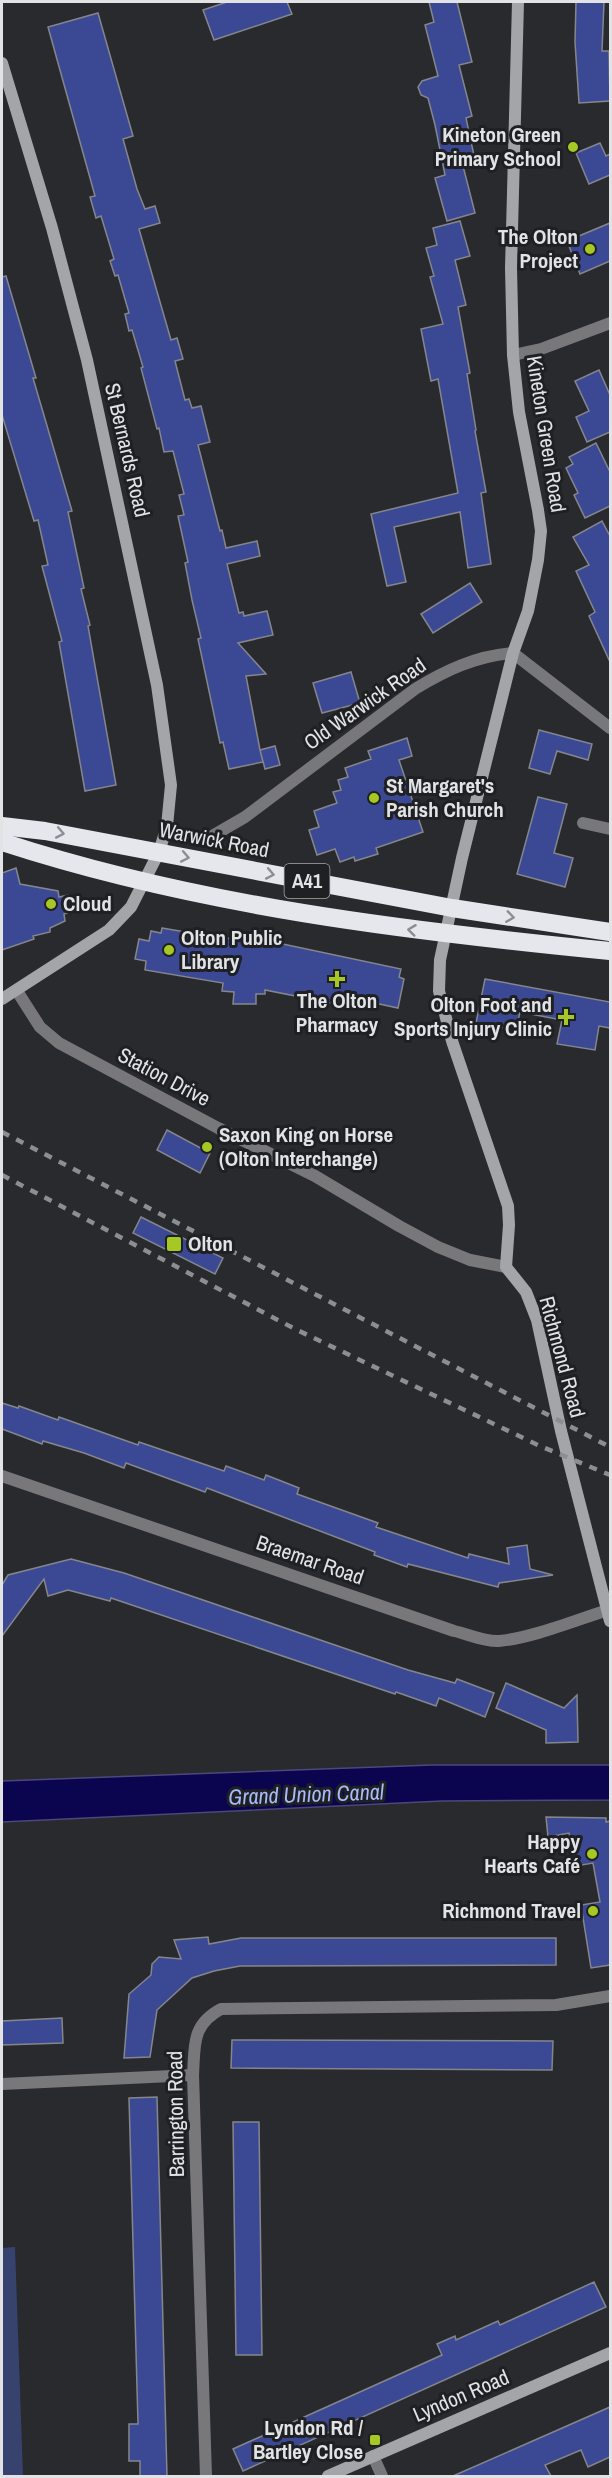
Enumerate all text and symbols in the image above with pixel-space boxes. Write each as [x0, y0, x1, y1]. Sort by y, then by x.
place label: Kineton Green Primary School [435, 120, 561, 173]
marker: Kineton Green Primary School [566, 140, 580, 154]
place label: The Olton Project [498, 222, 578, 275]
marker: The Olton Project [583, 242, 597, 256]
street label: Kineton Green Road [520, 354, 573, 514]
street label: St Bernards Road [98, 380, 157, 520]
street label: Old Warwick Road [298, 651, 432, 756]
place label: St Margaret's Parish Church [386, 771, 504, 824]
marker: St Margaret's Parish Church [367, 791, 381, 805]
street label: Warwick Road [157, 815, 272, 864]
one-way arrow [54, 826, 64, 839]
one-way arrow [180, 850, 190, 863]
road number: A41 [284, 864, 330, 898]
one-way arrow [264, 867, 274, 880]
place label: Cloud [63, 889, 112, 918]
marker: Cloud [44, 897, 58, 911]
one-way arrow [505, 910, 514, 922]
place label: Olton Public Library [181, 923, 282, 976]
one-way arrow [408, 924, 417, 936]
marker: Olton Public Library [162, 943, 176, 957]
marker: The Olton Pharmacy [330, 972, 344, 986]
place label: The Olton Pharmacy [296, 986, 379, 1039]
place label: Olton Foot and Sports Injury Clinic [394, 990, 552, 1043]
marker: Olton Foot and Sports Injury Clinic [557, 1008, 575, 1026]
street label: Station Drive [113, 1040, 215, 1113]
place label: Saxon King on Horse (Olton Interchange) [219, 1120, 393, 1173]
marker: Saxon King on Horse (Olton Interchange) [200, 1140, 214, 1154]
place label: Olton [188, 1229, 233, 1258]
marker: Olton [165, 1235, 183, 1253]
street label: Richmond Road [532, 1293, 593, 1421]
street label: Braemar Road [253, 1528, 368, 1591]
water label: Grand Union Canal [228, 1776, 385, 1812]
place label: Happy Hearts Café [484, 1827, 580, 1880]
marker: Happy Hearts Café [585, 1847, 599, 1861]
place label: Richmond Travel [442, 1896, 581, 1925]
marker: Richmond Travel [586, 1904, 600, 1918]
street label: Barrington Road [160, 2051, 191, 2177]
street label: Lyndon Road [408, 2362, 513, 2429]
place label: Lyndon Rd / Bartley Close [253, 2413, 363, 2466]
marker: Lyndon Rd / Bartley Close [368, 2433, 382, 2447]

